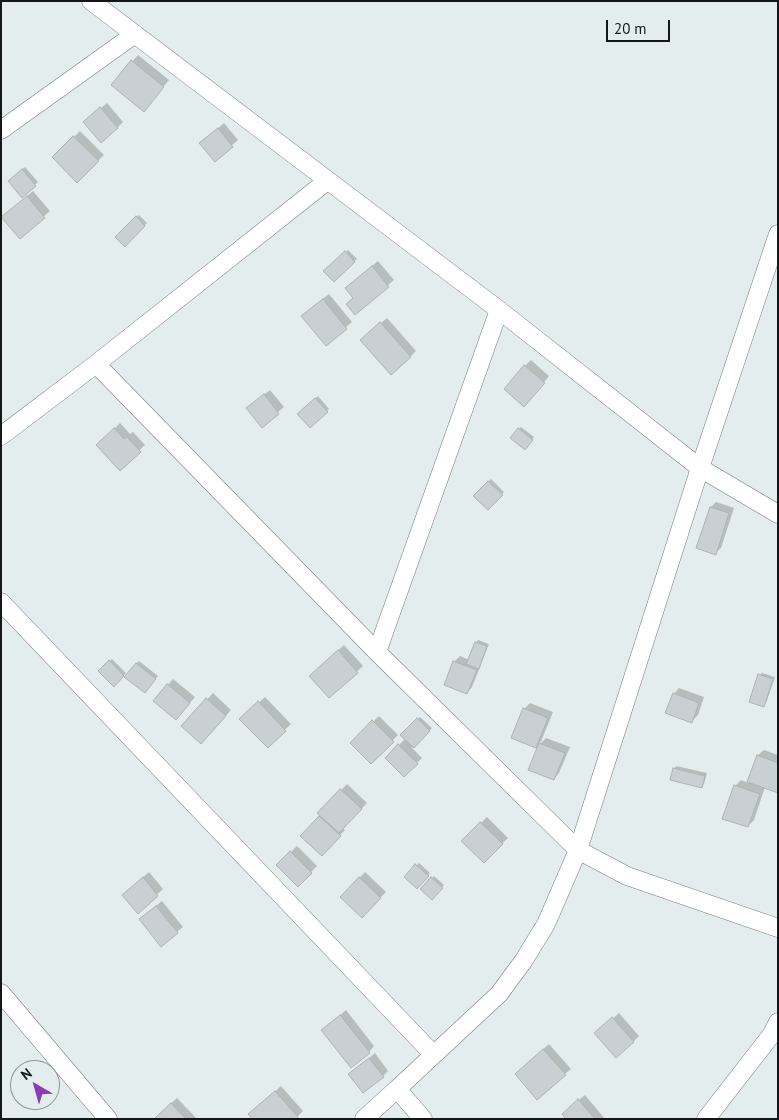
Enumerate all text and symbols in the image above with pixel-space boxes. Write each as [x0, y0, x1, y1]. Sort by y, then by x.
scale bar [609, 10, 673, 42]
text: 20 m [614, 19, 647, 38]
north arrow [10, 1060, 60, 1110]
text: N [17, 1064, 36, 1084]

